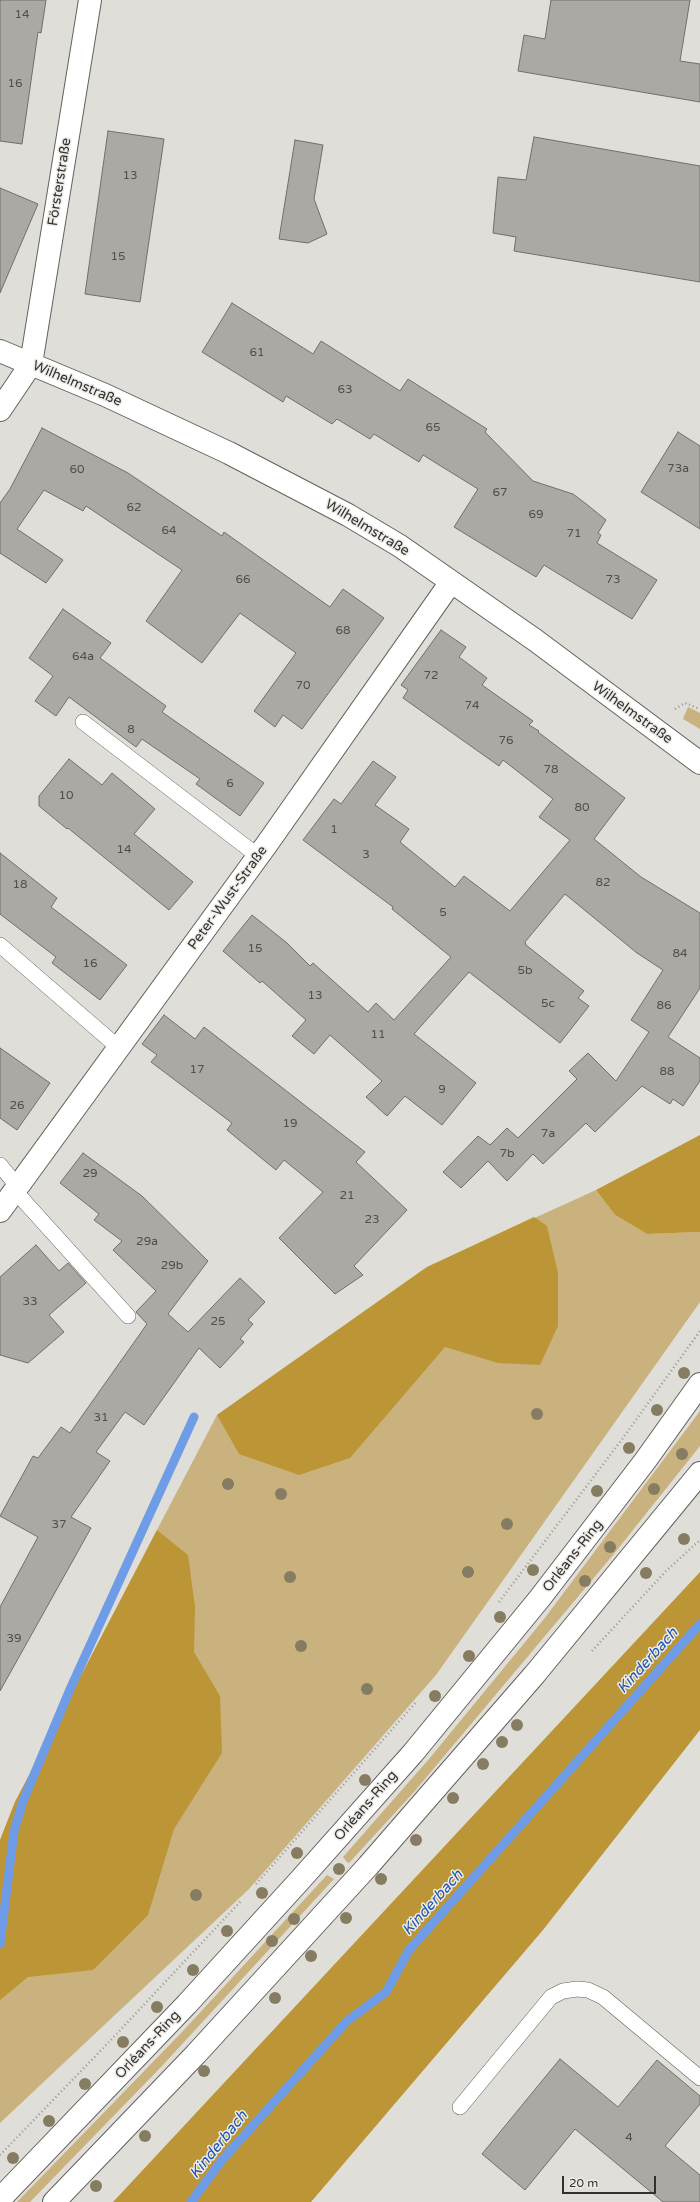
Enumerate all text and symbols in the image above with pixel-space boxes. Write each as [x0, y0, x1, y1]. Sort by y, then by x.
house number: 14 [14, 8, 30, 22]
house number: 16 [7, 77, 23, 91]
street label: Försterstraße [45, 137, 75, 227]
house number: 13 [122, 169, 138, 183]
house number: 15 [110, 250, 126, 264]
house number: 61 [249, 346, 265, 360]
street label: Wilhelmstraße [30, 358, 124, 410]
house number: 63 [337, 383, 353, 397]
house number: 65 [425, 421, 441, 435]
house number: 73a [667, 462, 689, 476]
house number: 60 [69, 463, 85, 477]
house number: 67 [492, 486, 508, 500]
street label: Wilhelmstraße [322, 496, 412, 560]
house number: 62 [126, 501, 142, 515]
house number: 69 [528, 508, 544, 522]
house number: 64 [161, 524, 177, 538]
house number: 71 [566, 527, 582, 541]
house number: 66 [235, 573, 251, 587]
house number: 73 [605, 573, 621, 587]
house number: 68 [335, 624, 351, 638]
house number: 64a [72, 650, 94, 664]
house number: 72 [423, 669, 439, 683]
street label: Wilhelmstraße [588, 678, 676, 748]
house number: 70 [295, 679, 311, 693]
house number: 74 [464, 699, 480, 713]
house number: 8 [127, 723, 135, 737]
house number: 76 [498, 734, 514, 748]
house number: 78 [543, 763, 559, 777]
house number: 6 [226, 777, 234, 791]
house number: 10 [58, 789, 74, 803]
house number: 80 [574, 801, 590, 815]
house number: 1 [330, 823, 338, 837]
house number: 14 [116, 843, 132, 857]
street label: Peter-Wust-Straße [185, 843, 271, 953]
house number: 3 [362, 848, 370, 862]
house number: 82 [595, 876, 611, 890]
house number: 18 [12, 878, 28, 892]
house number: 5 [439, 906, 447, 920]
house number: 15 [247, 942, 263, 956]
house number: 84 [672, 947, 688, 961]
house number: 16 [82, 957, 98, 971]
house number: 5b [517, 964, 533, 978]
house number: 13 [307, 989, 323, 1003]
house number: 5c [541, 997, 555, 1011]
house number: 86 [656, 999, 672, 1013]
house number: 11 [370, 1028, 386, 1042]
house number: 17 [189, 1063, 205, 1077]
house number: 88 [659, 1065, 675, 1079]
house number: 9 [438, 1083, 446, 1097]
house number: 26 [9, 1099, 25, 1113]
house number: 19 [282, 1117, 298, 1131]
house number: 7a [541, 1127, 555, 1141]
house number: 7b [499, 1147, 515, 1161]
house number: 29 [82, 1167, 98, 1181]
house number: 21 [339, 1189, 355, 1203]
house number: 23 [364, 1213, 380, 1227]
house number: 29a [136, 1235, 158, 1249]
house number: 29b [161, 1259, 183, 1273]
house number: 33 [22, 1295, 38, 1309]
house number: 25 [210, 1315, 226, 1329]
house number: 31 [93, 1411, 109, 1425]
street label: Orléans-Ring [539, 1516, 607, 1596]
house number: 37 [51, 1518, 67, 1532]
water label: Kinderbach [614, 1625, 682, 1697]
house number: 39 [6, 1632, 22, 1646]
street label: Orléans-Ring [331, 1767, 401, 1845]
water label: Kinderbach [399, 1867, 467, 1939]
street label: Orléans-Ring [112, 2007, 184, 2083]
water label: Kinderbach [186, 2108, 252, 2182]
house number: 4 [625, 2131, 633, 2145]
scale bar [564, 2168, 658, 2194]
text: 20 m [569, 2176, 598, 2190]

